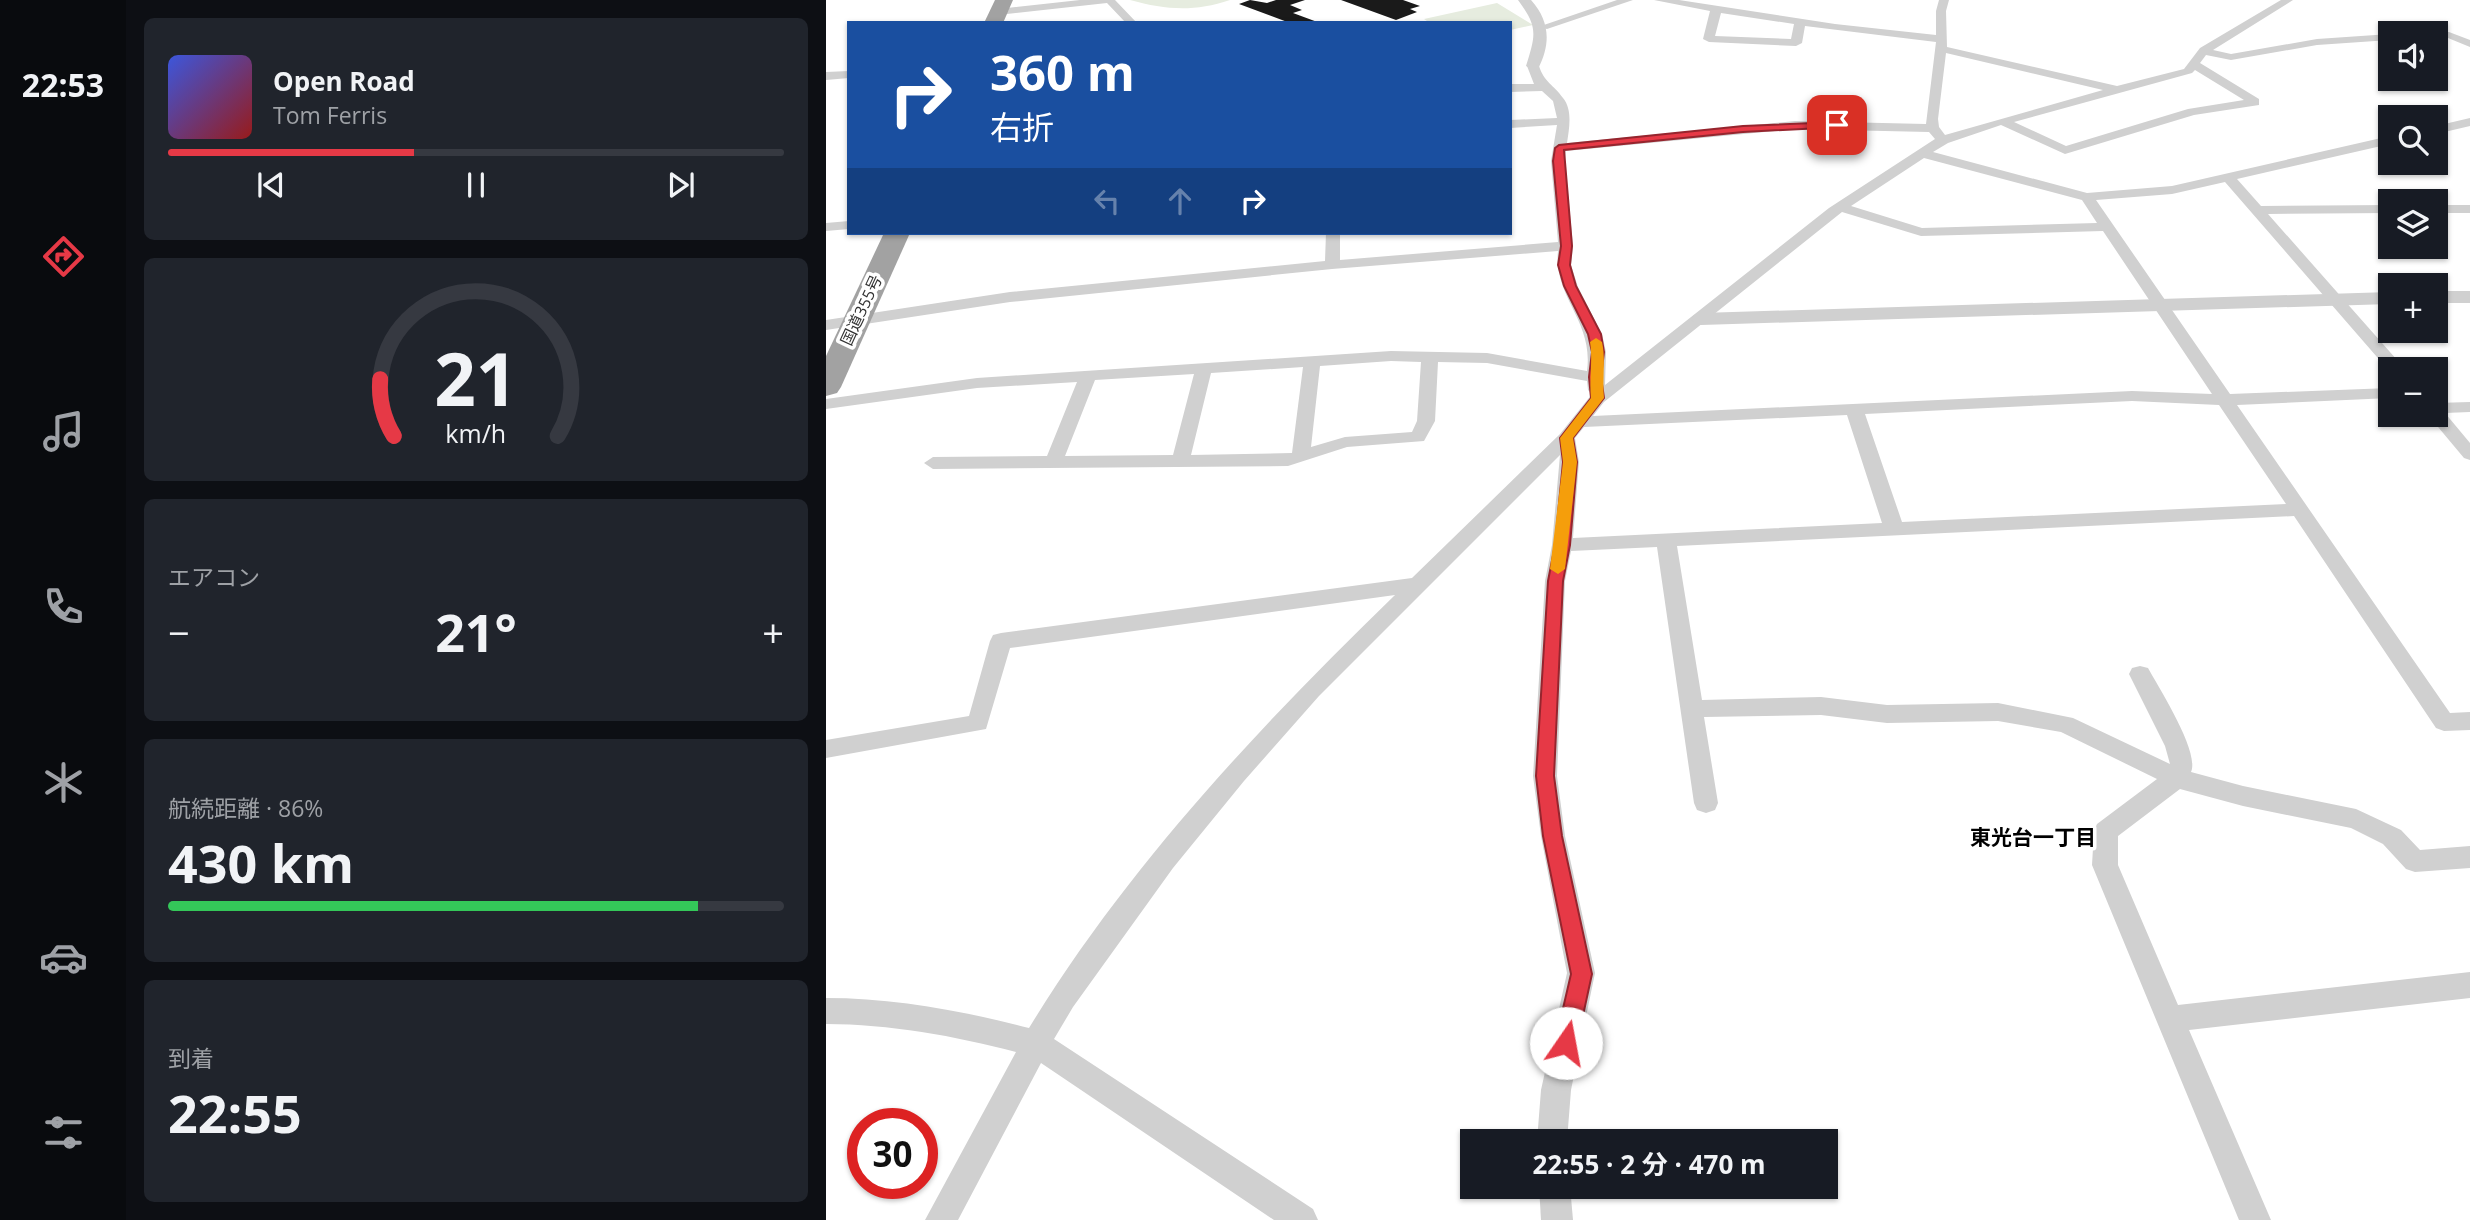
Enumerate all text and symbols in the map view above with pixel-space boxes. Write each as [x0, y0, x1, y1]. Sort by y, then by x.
map controls [2378, 21, 2448, 427]
button: sound [2378, 21, 2448, 91]
text: 360 m [990, 39, 1135, 105]
icon: right [875, 49, 966, 140]
text: 22:53 [22, 63, 104, 106]
text: Open Road [273, 63, 415, 99]
pin [1807, 95, 1867, 155]
text: Tom Ferris [273, 99, 387, 131]
text: 右折 [990, 105, 1054, 148]
button: search [2378, 105, 2448, 175]
icon: arrive [1818, 106, 1856, 144]
icon: previous [252, 166, 290, 204]
icon: pause [457, 166, 495, 204]
icon: next [662, 166, 700, 204]
icon: left [1088, 182, 1126, 220]
icon: ahead [1161, 182, 1199, 220]
icon: right [1234, 182, 1272, 220]
button: layers [2378, 189, 2448, 259]
icon: directions [39, 232, 88, 281]
street label: 国道355号 [835, 271, 887, 349]
button: + [2378, 273, 2448, 343]
text: 21 [434, 328, 518, 427]
button: − [2378, 357, 2448, 427]
icon: music [39, 407, 88, 456]
text: km/h [446, 415, 506, 449]
text: エアコン [168, 561, 260, 593]
icon: phone [39, 582, 88, 631]
text: 21° [435, 596, 517, 667]
text: − [168, 606, 190, 658]
text: + [762, 606, 784, 658]
icon: climate [39, 758, 88, 807]
text: 航続距離 · 86% [168, 792, 323, 824]
district label: 東光台一丁目 [1970, 823, 2096, 851]
text: 430 km [168, 827, 354, 898]
icon: car [39, 933, 88, 982]
position arrow [1529, 1006, 1603, 1080]
text: 到着 [168, 1042, 214, 1074]
text: 22:55 [168, 1077, 302, 1148]
icon: filters [39, 1108, 88, 1157]
speed limit sign: 30 [847, 1108, 938, 1199]
text: 22:55 · 2 分 · 470 m [1532, 1146, 1766, 1182]

